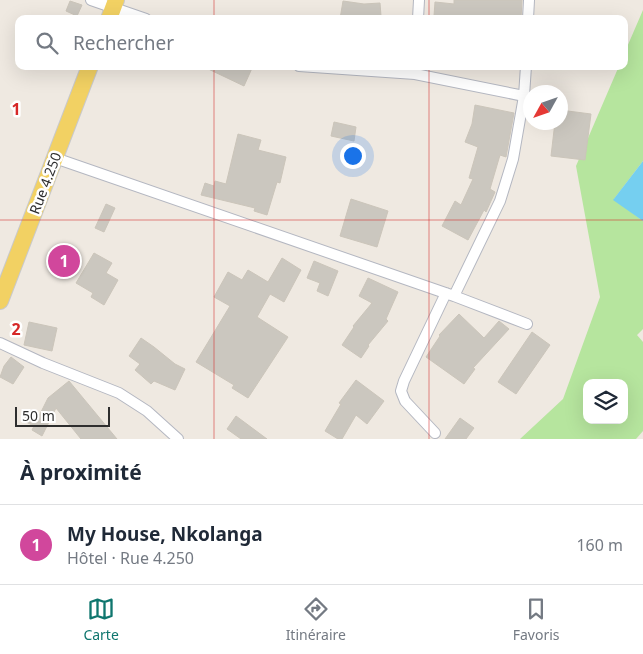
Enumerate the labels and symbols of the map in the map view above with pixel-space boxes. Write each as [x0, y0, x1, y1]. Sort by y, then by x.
north arrow [523, 85, 568, 130]
text: 1 [11, 98, 21, 120]
your location [340, 143, 366, 169]
street label: Rue 4.250 [25, 149, 65, 217]
pin: 1 [48, 242, 80, 280]
text: 2 [11, 318, 21, 340]
scale bar [15, 404, 110, 427]

